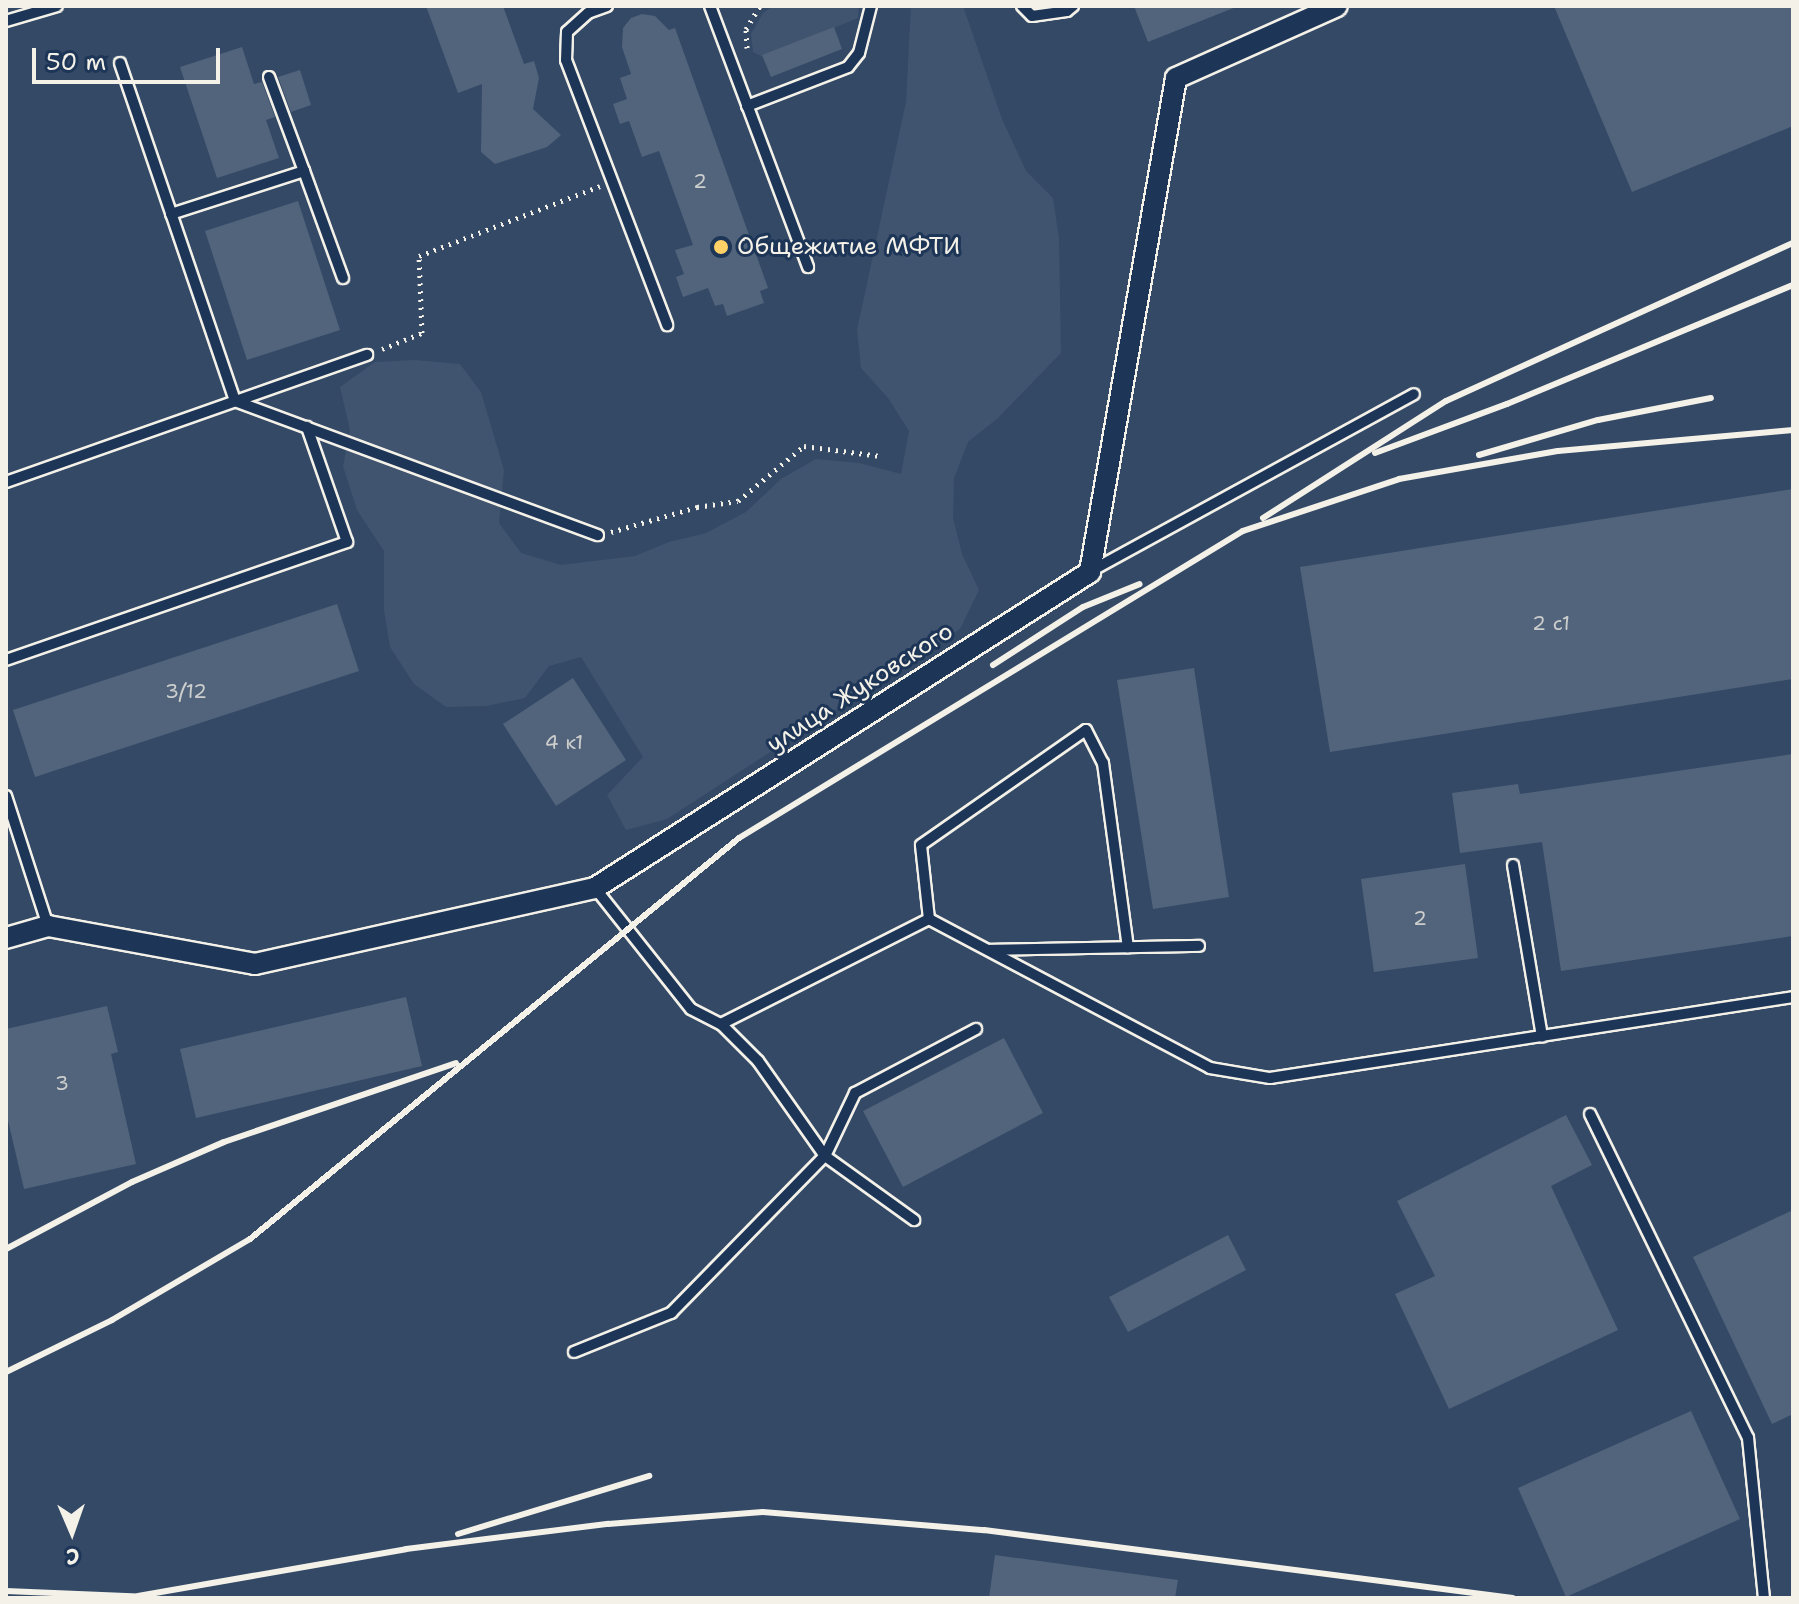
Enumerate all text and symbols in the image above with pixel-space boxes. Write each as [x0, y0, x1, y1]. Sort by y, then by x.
scale bar [36, 32, 224, 82]
text: 50 m [46, 46, 106, 78]
house number: 2 [693, 169, 707, 193]
place label: Общежитие МФТИ [737, 233, 960, 261]
marker: Общежитие МФТИ [712, 238, 730, 256]
house number: 2 с1 [1532, 611, 1570, 635]
street label: улица Жуковского [761, 617, 959, 759]
house number: 3/12 [165, 679, 207, 703]
house number: 4 к1 [545, 730, 583, 754]
house number: 2 [1413, 906, 1427, 930]
house number: 3 [55, 1071, 69, 1095]
north arrow [32, 1492, 112, 1572]
text: С [66, 1542, 80, 1571]

